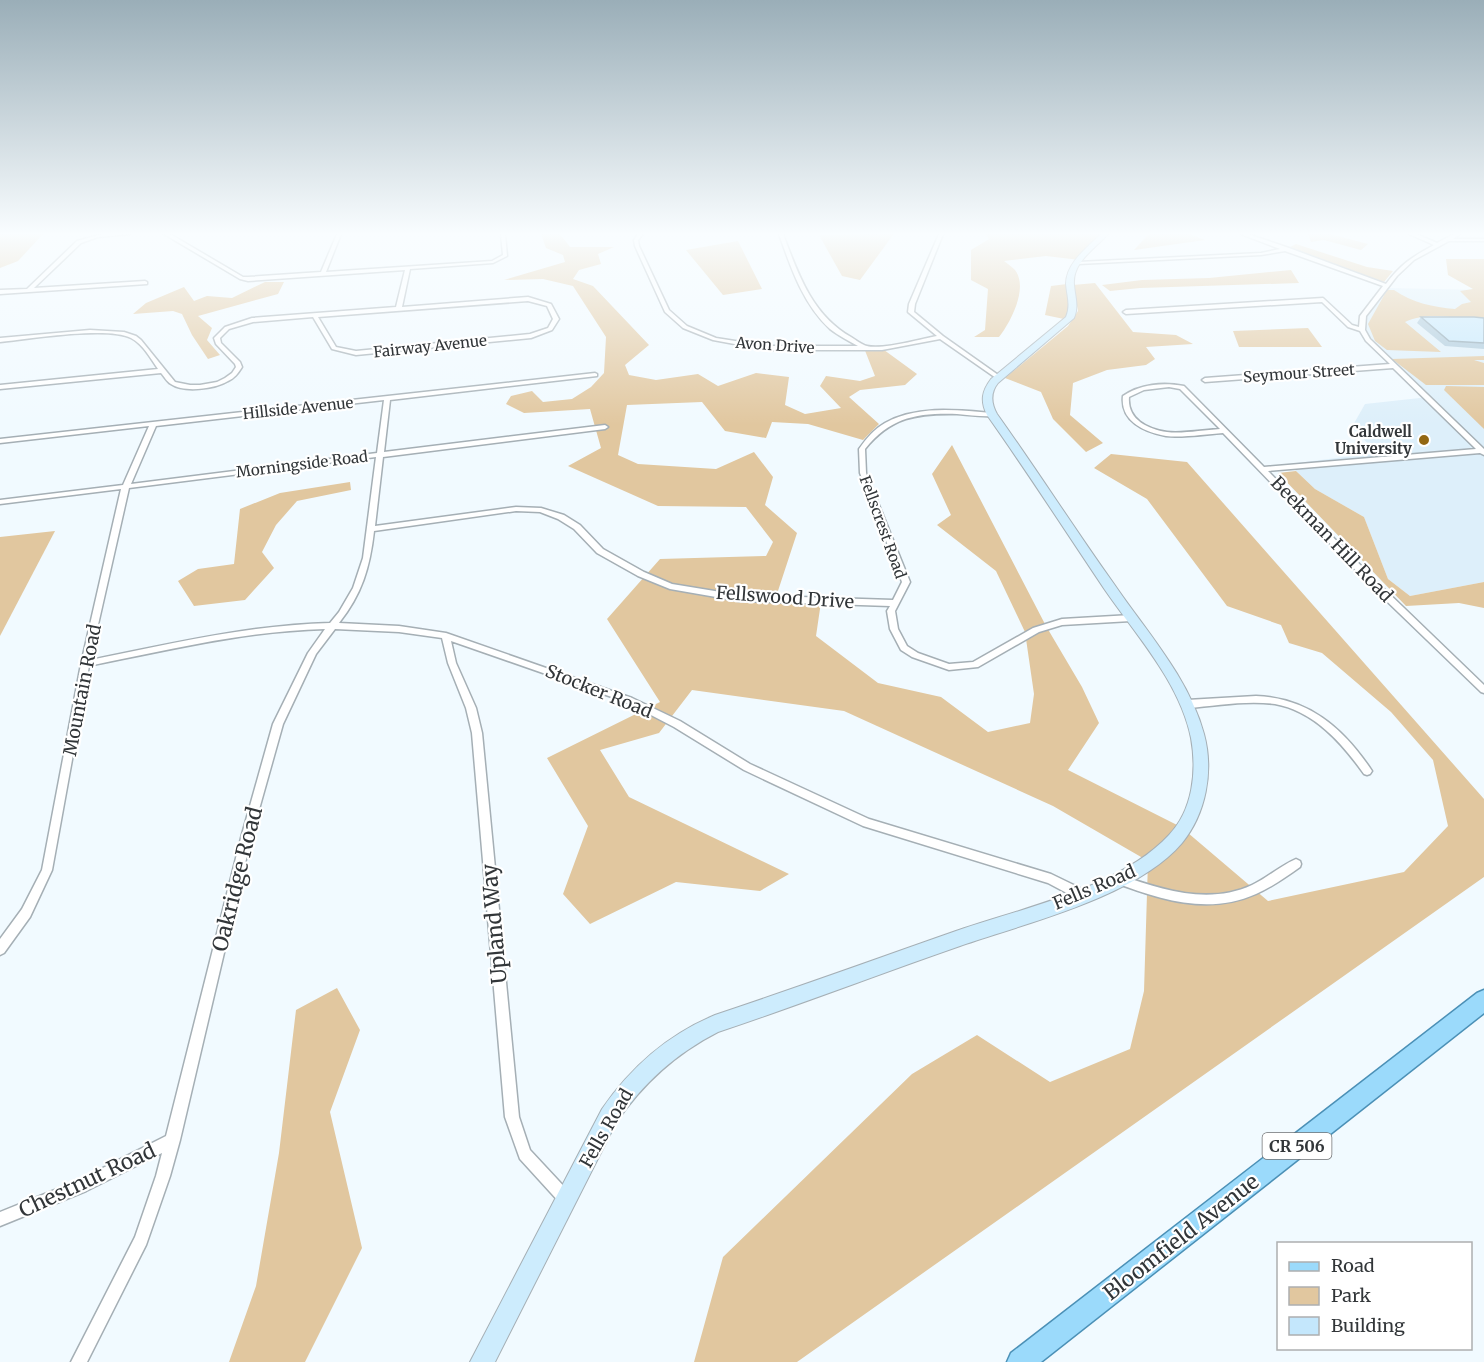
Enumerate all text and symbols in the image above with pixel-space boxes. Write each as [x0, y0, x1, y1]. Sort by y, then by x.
street label: Fairway Avenue [372, 331, 488, 361]
street label: Avon Drive [734, 333, 815, 357]
street label: Seymour Street [1243, 360, 1356, 386]
street label: Hillside Avenue [242, 393, 354, 423]
place label: Caldwell University [1335, 422, 1412, 458]
marker: Caldwell University [1417, 433, 1431, 447]
street label: Morningside Road [235, 446, 369, 482]
street label: Beekman Hill Road [1266, 471, 1398, 607]
street label: Fellscrest Road [856, 473, 910, 581]
street label: Fellswood Drive [715, 581, 855, 613]
street label: Mountain Road [58, 622, 106, 758]
street label: Stocker Road [542, 659, 656, 723]
street label: Oakridge Road [206, 804, 268, 954]
street label: Fells Road [1049, 859, 1139, 915]
street label: Upland Way [475, 862, 513, 985]
street label: Fells Road [574, 1084, 638, 1172]
road number: CR 506 [1262, 1133, 1332, 1159]
street label: Chestnut Road [14, 1136, 160, 1223]
street label: Bloomfield Avenue [1098, 1168, 1264, 1306]
legend [1277, 1242, 1472, 1350]
text: Road [1331, 1254, 1375, 1277]
text: Park [1331, 1284, 1372, 1307]
text: Building [1331, 1314, 1405, 1337]

